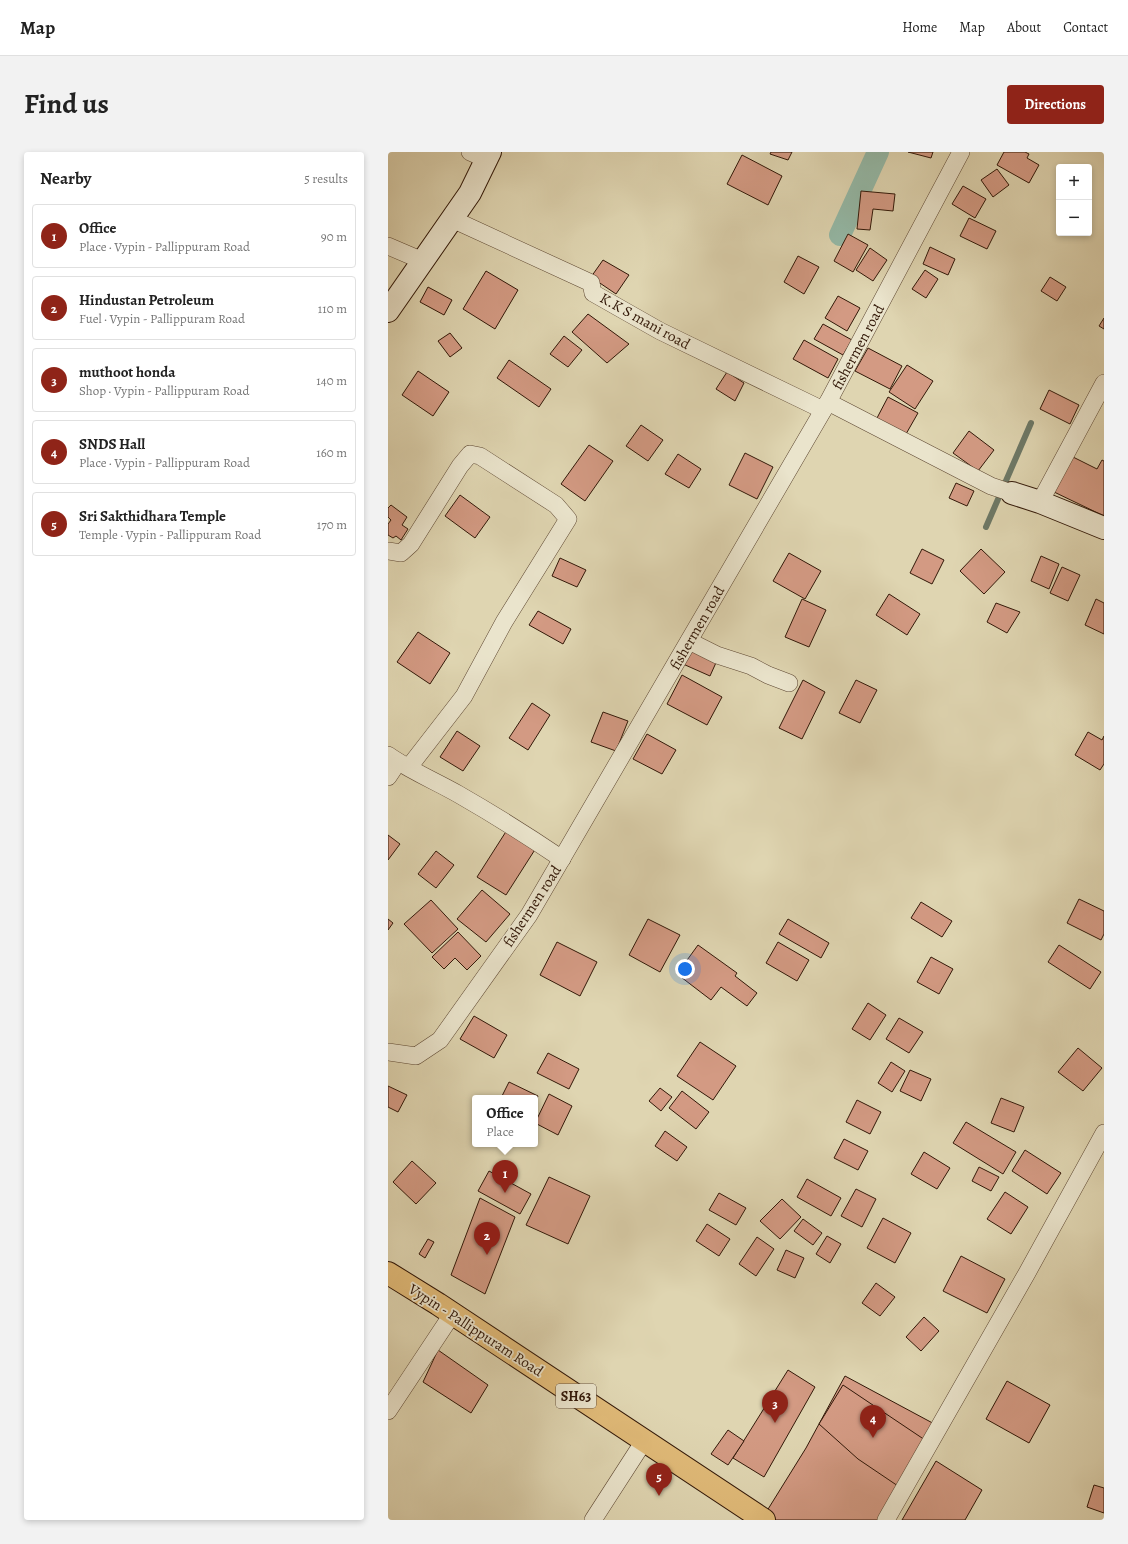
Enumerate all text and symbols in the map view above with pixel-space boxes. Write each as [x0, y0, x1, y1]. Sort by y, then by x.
text: Map [20, 15, 55, 41]
text: Home [902, 18, 937, 37]
text: Map [959, 18, 985, 37]
text: About [1007, 18, 1041, 37]
text: Contact [1063, 18, 1108, 37]
text: Find us [24, 85, 109, 123]
button: Directions [1007, 85, 1104, 124]
map controls [1056, 164, 1092, 236]
button: + [1056, 164, 1092, 200]
text: Nearby [40, 167, 91, 190]
text: 5 results [304, 170, 348, 187]
button: − [1056, 200, 1092, 236]
text: Office [79, 218, 116, 238]
text: 1 [52, 228, 56, 245]
text: 90 m [321, 228, 347, 245]
text: Place · Vypin - Pallippuram Road [79, 238, 250, 255]
street label: K.K S mani road [596, 288, 695, 355]
text: Hindustan Petroleum [79, 290, 214, 310]
text: 2 [51, 300, 57, 317]
text: 110 m [318, 300, 347, 317]
street label: fishermen road [827, 300, 889, 393]
text: Fuel · Vypin - Pallippuram Road [79, 310, 245, 327]
text: muthoot honda [79, 362, 176, 382]
text: 3 [51, 372, 57, 389]
text: 140 m [316, 372, 347, 389]
text: Shop · Vypin - Pallippuram Road [79, 382, 249, 399]
text: SNDS Hall [79, 434, 145, 454]
text: 4 [51, 444, 57, 461]
text: 160 m [316, 444, 347, 461]
text: Place · Vypin - Pallippuram Road [79, 454, 250, 471]
text: Sri Sakthidhara Temple [79, 506, 226, 526]
text: 5 [51, 516, 57, 533]
text: 170 m [317, 516, 347, 533]
text: Temple · Vypin - Pallippuram Road [79, 526, 261, 543]
street label: fishermen road [665, 582, 730, 674]
street label: fishermen road [498, 860, 566, 951]
your location [675, 959, 695, 979]
popup [472, 1095, 538, 1147]
text: Office [486, 1103, 524, 1123]
text: Place [486, 1123, 514, 1140]
pin: 1 [492, 1160, 518, 1193]
pin: 2 [474, 1222, 500, 1255]
street label: Vypin - Pallippuram Road [404, 1278, 548, 1382]
road number: SH63 [556, 1384, 596, 1408]
pin: 3 [762, 1390, 788, 1423]
pin: 4 [860, 1405, 886, 1438]
pin: 5 [646, 1463, 672, 1496]

